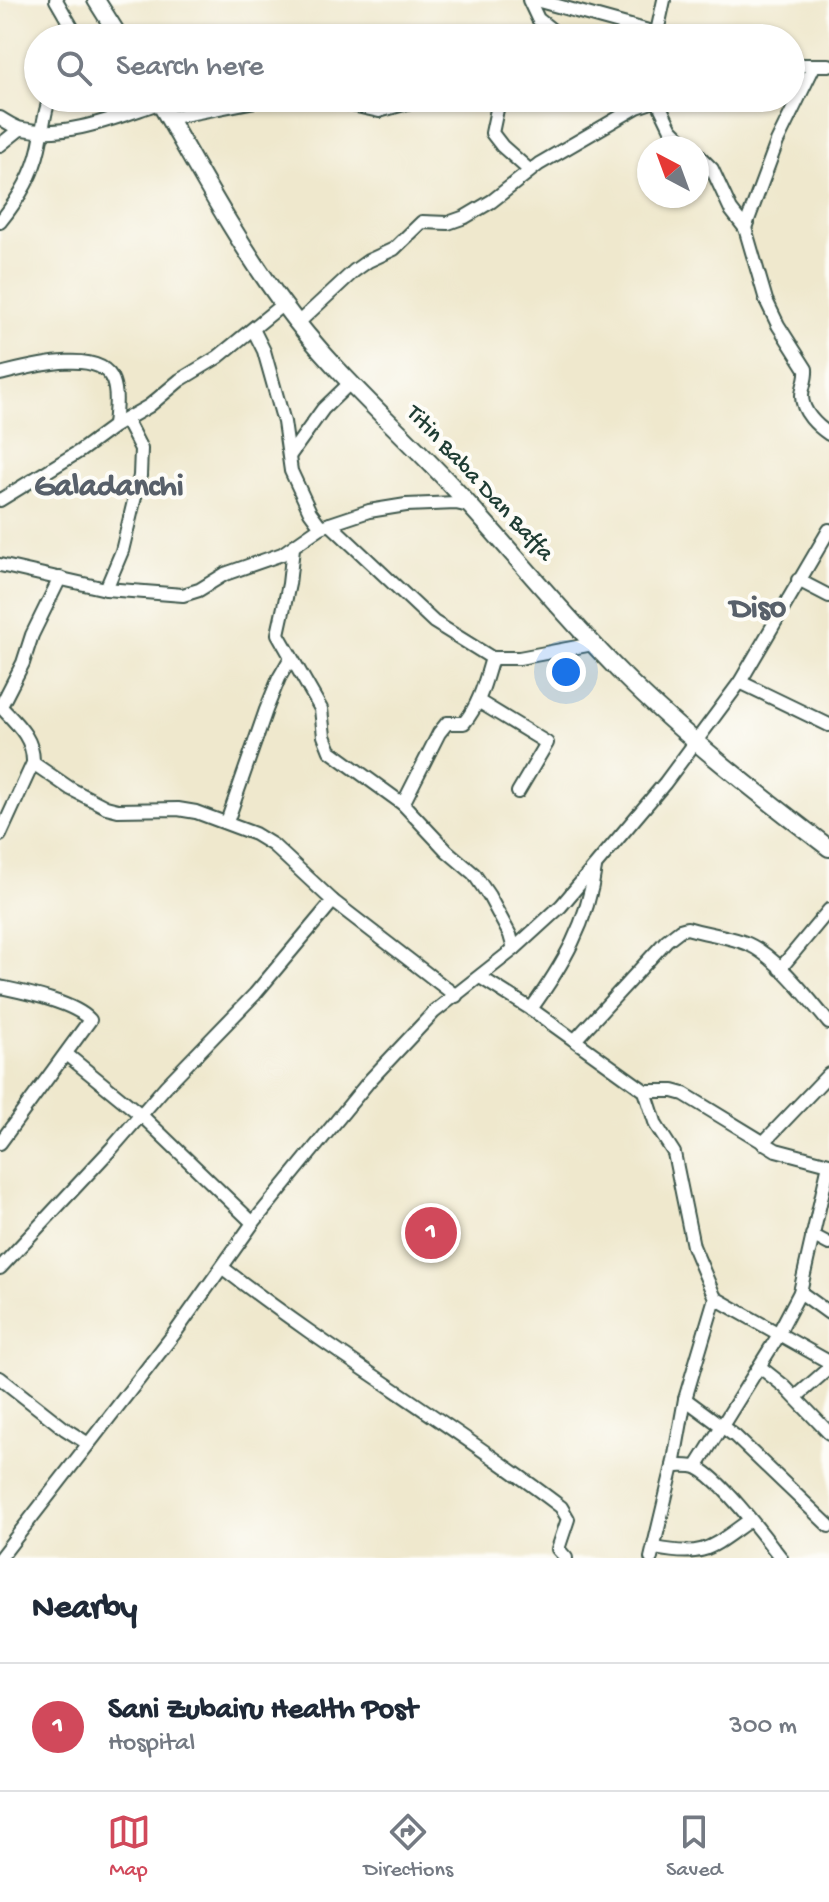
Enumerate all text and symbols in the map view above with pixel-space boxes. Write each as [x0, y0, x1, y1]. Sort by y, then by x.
search box [24, 24, 805, 112]
icon: search [52, 46, 96, 90]
text: Search here [116, 51, 264, 86]
north arrow [637, 136, 709, 208]
street label: Titin Baba Dan Baffa [398, 398, 559, 569]
district label: Galadanchi [34, 469, 184, 507]
district label: Diso [727, 591, 786, 629]
your location [546, 652, 586, 692]
pin: 1 [405, 1203, 457, 1263]
text: Nearby [32, 1590, 137, 1630]
text: Sani Zubairu Health Post [108, 1694, 417, 1729]
text: 1 [53, 1712, 63, 1743]
text: 300 m [729, 1712, 797, 1743]
text: Hospital [108, 1729, 195, 1760]
tab: Map [107, 1810, 151, 1884]
tab: Directions [364, 1810, 453, 1884]
tab: Saved [666, 1810, 722, 1884]

